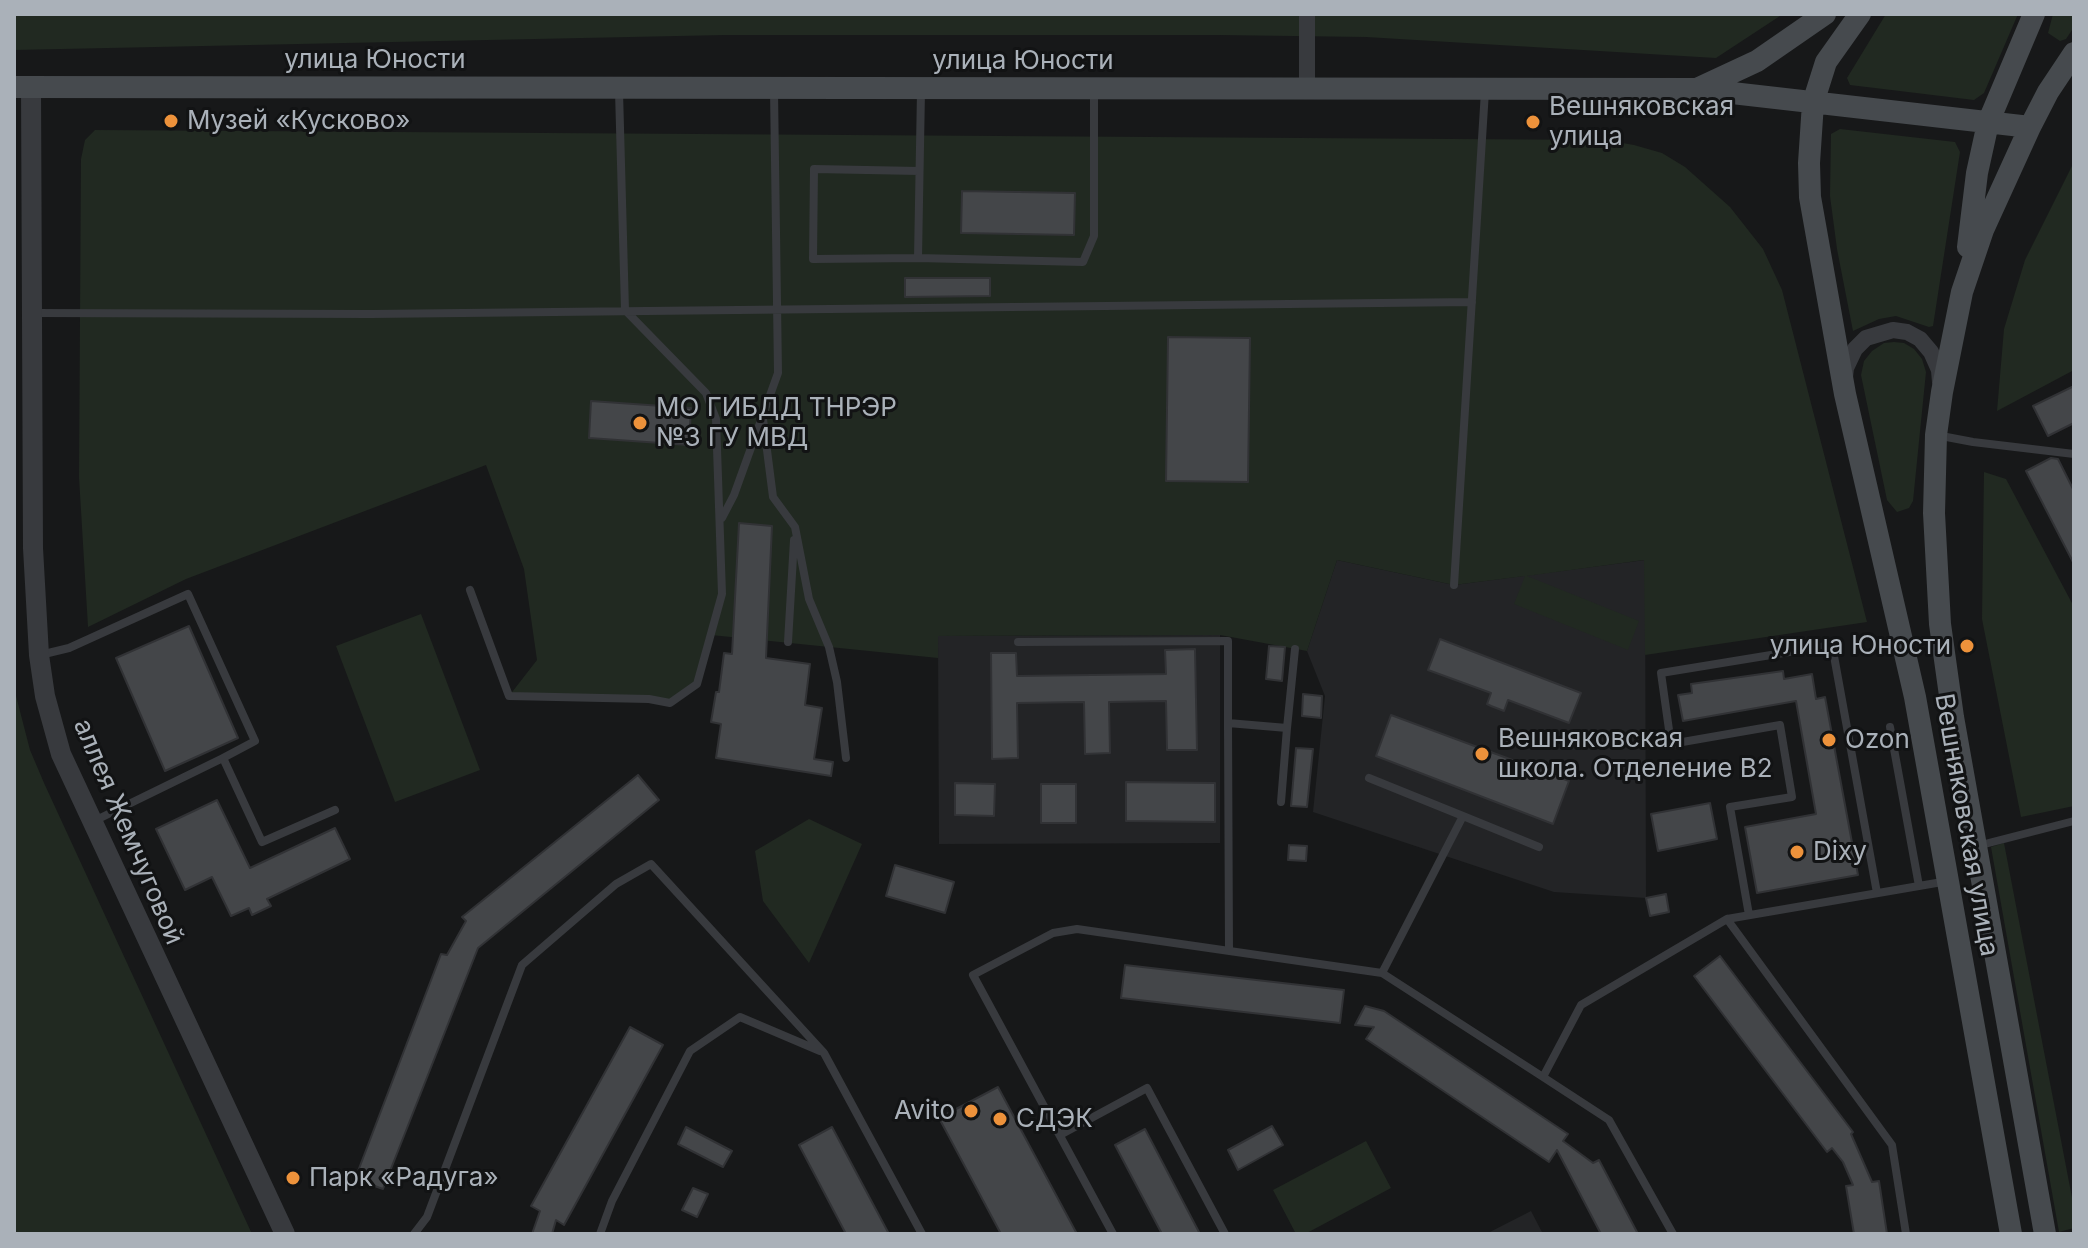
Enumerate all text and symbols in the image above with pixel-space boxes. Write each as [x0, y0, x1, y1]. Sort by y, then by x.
street label: улица Юности [284, 44, 466, 76]
street label: улица Юности [932, 45, 1114, 77]
place label: Вешняковская улица [1549, 91, 1734, 152]
place label: Музей «Кусково» [187, 105, 410, 137]
marker: Музей «Кусково» [162, 112, 180, 130]
marker: Вешняковская улица [1524, 113, 1542, 131]
place label: МО ГИБДД ТНРЭР №3 ГУ МВД [656, 392, 897, 454]
marker: МО ГИБДД ТНРЭР №3 ГУ МВД [631, 414, 649, 432]
place label: улица Юности [1770, 630, 1951, 662]
marker: улица Юности [1958, 637, 1976, 655]
street label: Вешняковская улица [1928, 691, 2004, 959]
street label: аллея Жемчуговой [66, 714, 190, 950]
place label: Вешняковская школа. Отделение В2 [1498, 723, 1773, 784]
place label: Ozon [1845, 724, 1910, 756]
marker: Ozon [1820, 731, 1838, 749]
marker: Вешняковская школа. Отделение В2 [1473, 745, 1491, 763]
place label: Dixy [1813, 836, 1867, 868]
marker: Dixy [1788, 843, 1806, 861]
place label: Avito [894, 1095, 955, 1127]
marker: Avito [962, 1102, 980, 1120]
place label: СДЭК [1016, 1103, 1093, 1135]
marker: СДЭК [991, 1110, 1009, 1128]
place label: Парк «Радуга» [309, 1162, 499, 1194]
marker: Парк «Радуга» [284, 1169, 302, 1187]

